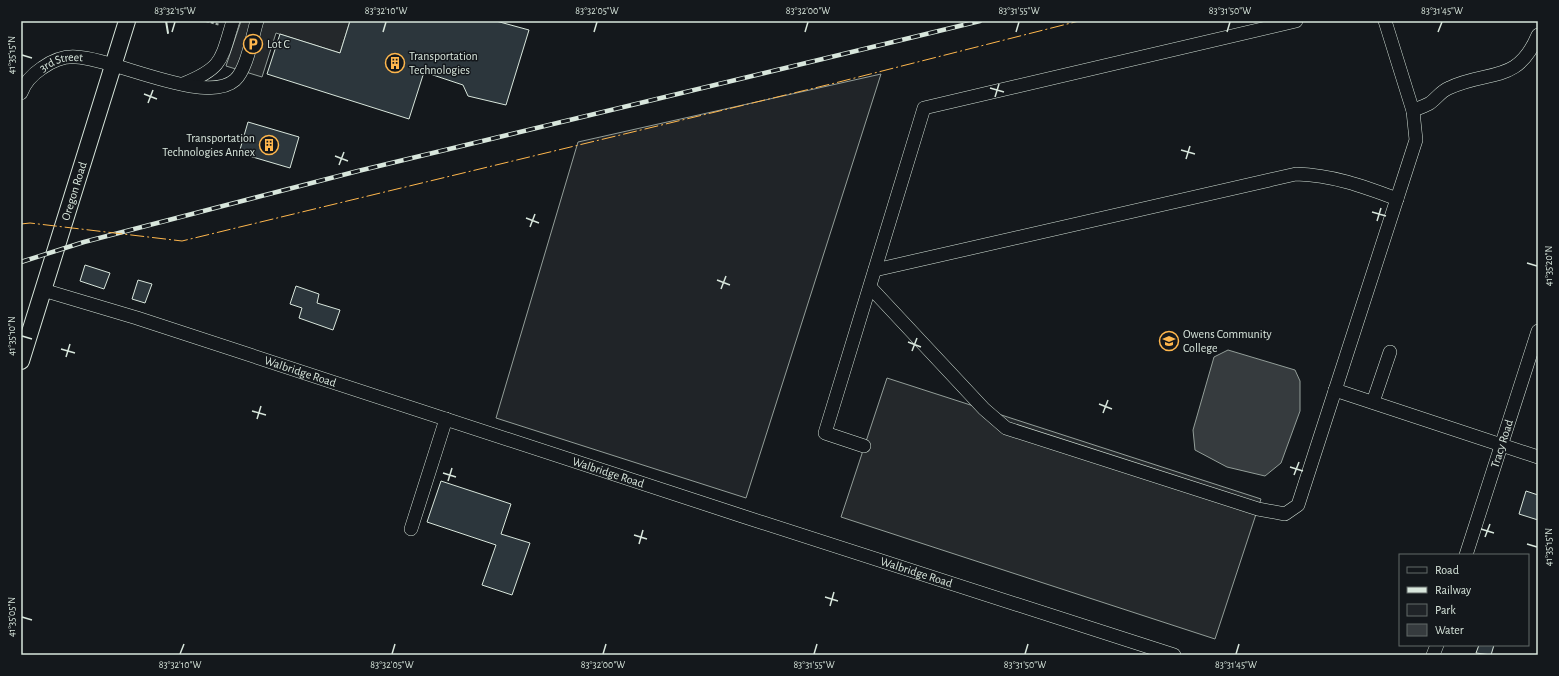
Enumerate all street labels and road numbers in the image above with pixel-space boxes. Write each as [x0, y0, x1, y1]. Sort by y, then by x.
street label: 3rd Street [37, 51, 84, 74]
street label: Oregon Road [59, 160, 89, 222]
street label: Walbridge Road [263, 354, 338, 389]
street label: Tracy Road [1488, 418, 1515, 469]
street label: Walbridge Road [571, 455, 646, 490]
street label: Walbridge Road [879, 555, 954, 589]

